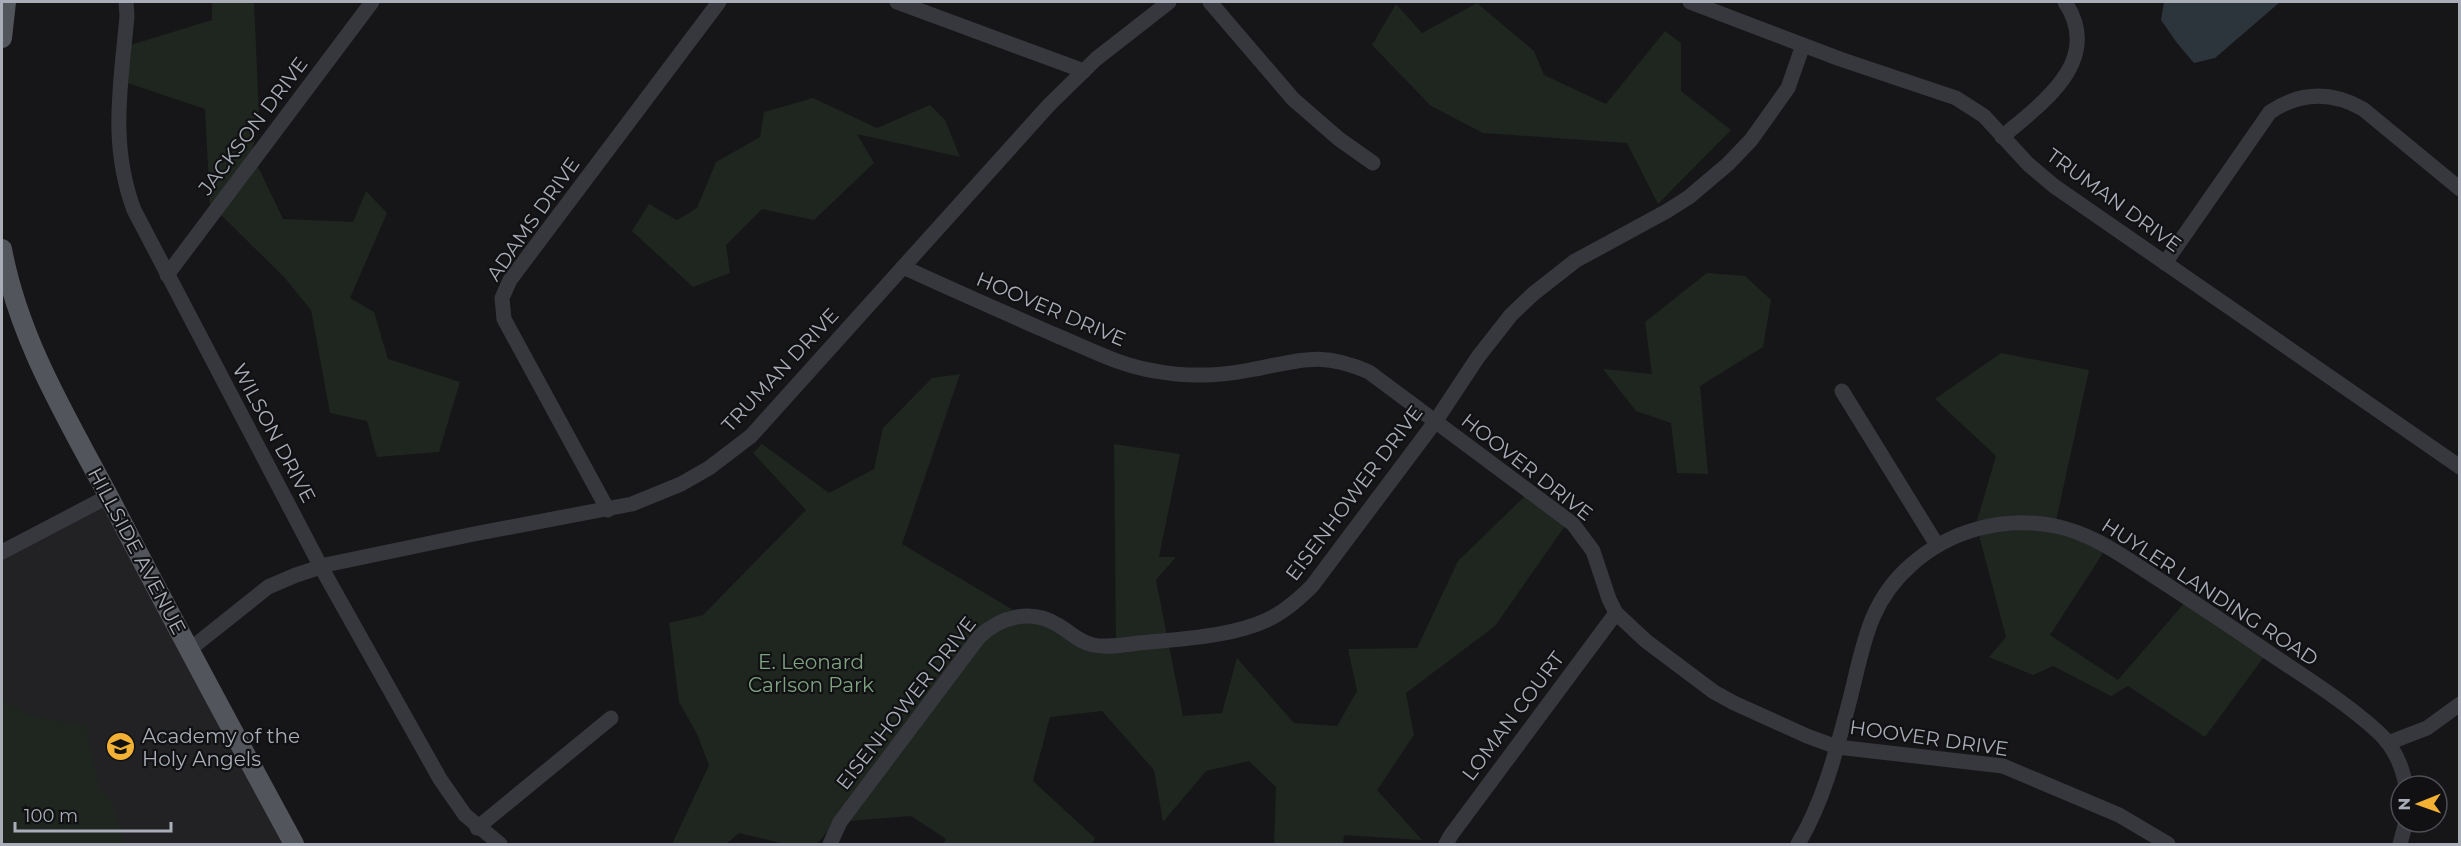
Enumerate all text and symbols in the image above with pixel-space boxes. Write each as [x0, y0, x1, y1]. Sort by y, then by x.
street label: JACKSON DRIVE [193, 52, 313, 200]
street label: TRUMAN DRIVE [2042, 143, 2186, 257]
street label: ADAMS DRIVE [481, 153, 585, 285]
street label: HOOVER DRIVE [973, 267, 1129, 351]
street label: TRUMAN DRIVE [716, 303, 844, 437]
street label: WILSON DRIVE [227, 359, 321, 507]
street label: EISENHOWER DRIVE [1280, 401, 1428, 585]
street label: HOOVER DRIVE [1457, 408, 1597, 526]
street label: HILLSIDE AVENUE [83, 464, 191, 638]
street label: HUYLER LANDING ROAD [2097, 513, 2323, 671]
street label: EISENHOWER DRIVE [831, 612, 981, 794]
street label: LOMAN COURT [1457, 646, 1570, 785]
park label: E. Leonard Carlson Park [748, 650, 874, 697]
street label: HOOVER DRIVE [1848, 715, 2010, 761]
place label: Academy of the Holy Angels [142, 724, 300, 771]
school or university icon: Academy of the Holy Angels [105, 731, 137, 763]
north arrow [2389, 774, 2449, 834]
scale bar [15, 795, 171, 833]
text: N [2395, 798, 2414, 811]
text: 100 m [24, 805, 78, 827]

